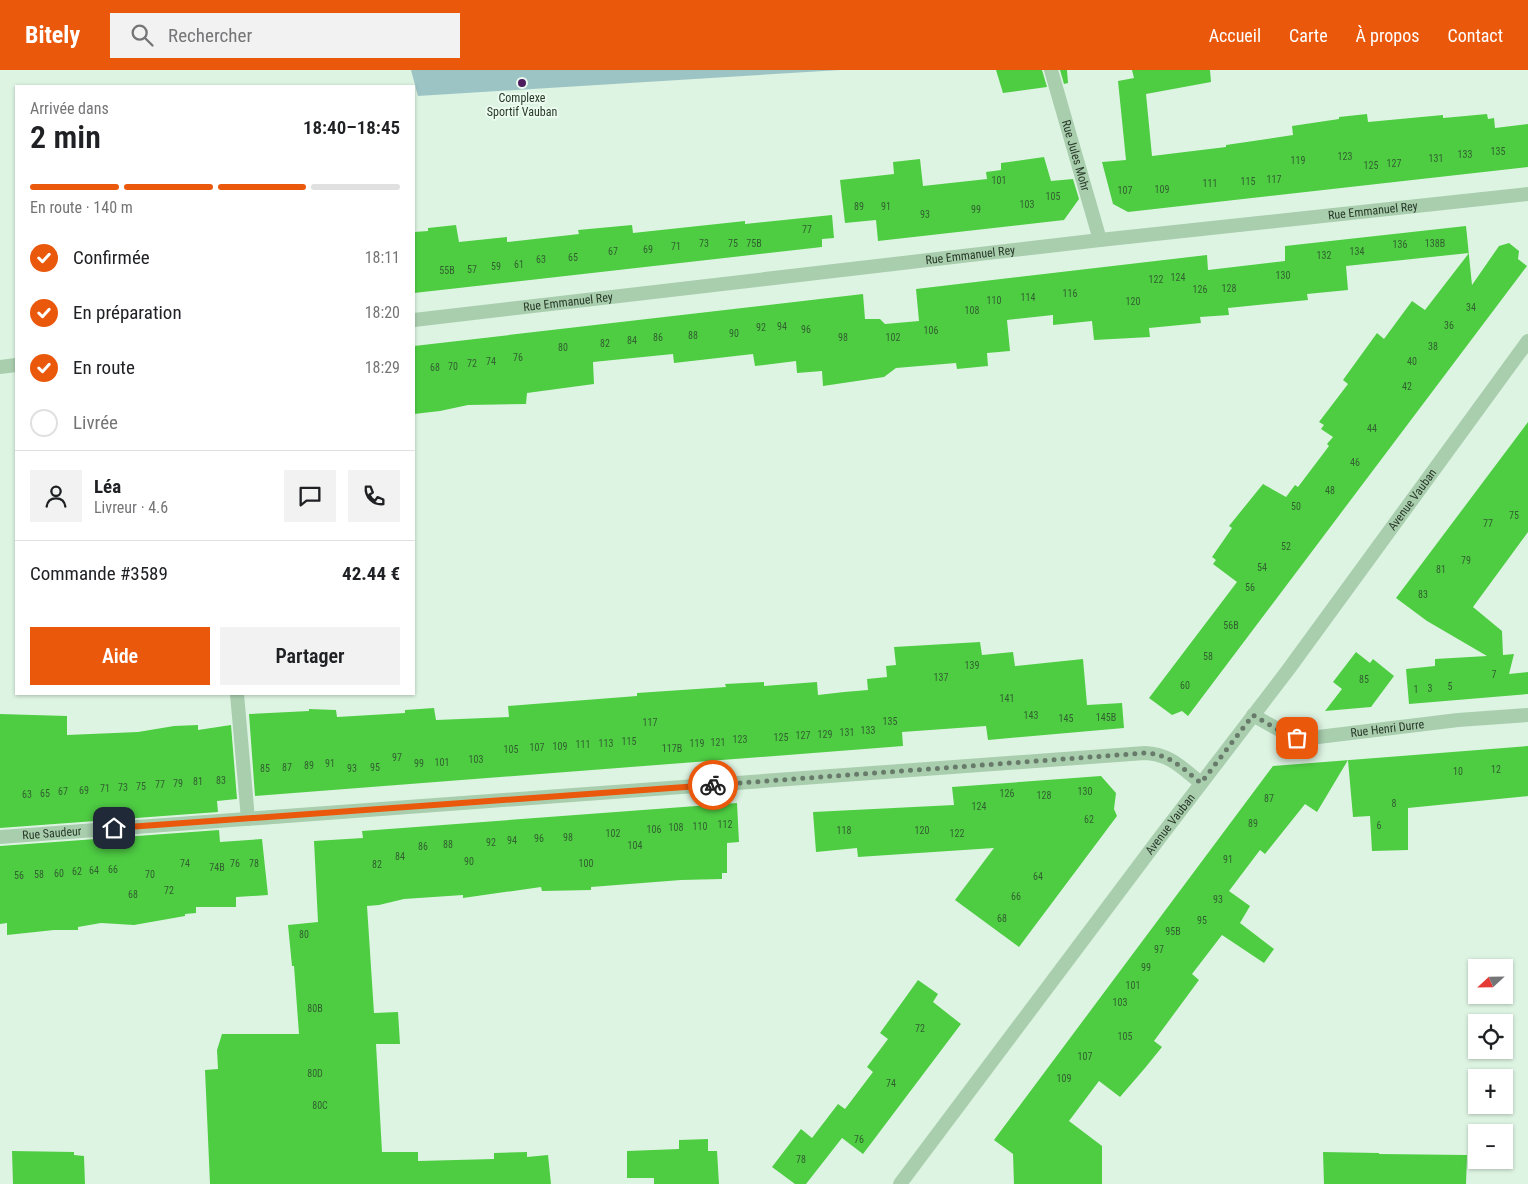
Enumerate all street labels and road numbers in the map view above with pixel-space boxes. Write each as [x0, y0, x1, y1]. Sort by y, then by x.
street label: Rue Jules Mohr [1059, 118, 1093, 193]
street label: Rue Emmanuel Rey [1327, 199, 1418, 222]
street label: Rue Emmanuel Rey [925, 243, 1016, 267]
street label: Rue Emmanuel Rey [522, 290, 614, 314]
street label: Avenue Vauban [1385, 466, 1440, 533]
street label: Rue Henri Durre [1350, 717, 1425, 740]
street label: Avenue Vauban [1143, 791, 1198, 857]
street label: Rue Saudeur [22, 824, 82, 842]

